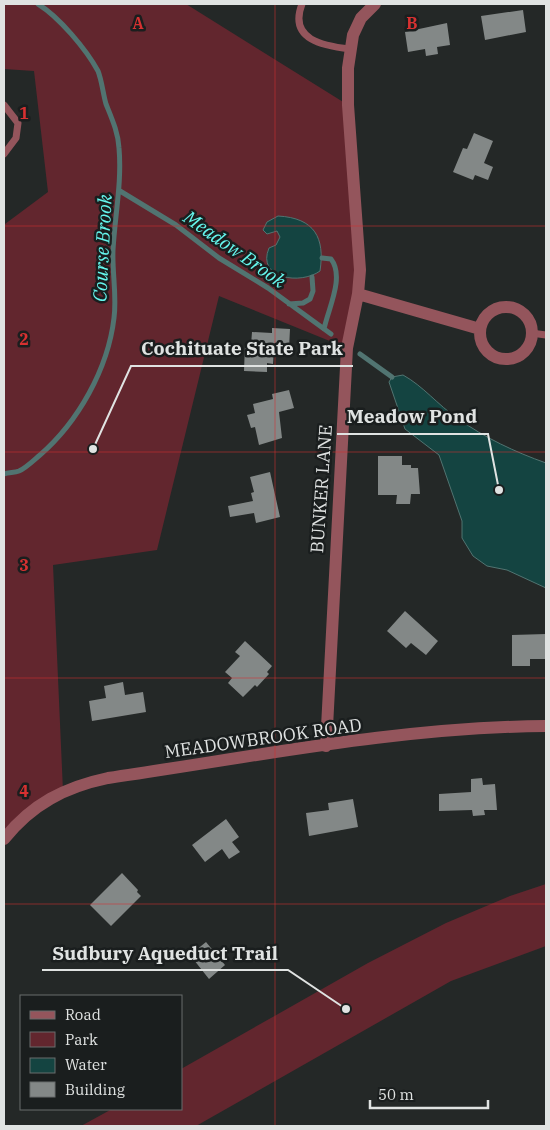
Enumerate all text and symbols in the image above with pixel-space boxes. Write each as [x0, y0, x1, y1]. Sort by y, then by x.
text: A [132, 13, 144, 33]
text: B [406, 13, 418, 33]
text: 1 [19, 103, 29, 123]
water label: Course Brook [87, 193, 117, 302]
water label: Meadow Brook [178, 204, 292, 294]
text: 2 [19, 329, 29, 349]
callout: Cochituate State Park [131, 332, 353, 366]
text: Cochituate State Park [141, 336, 343, 360]
callout: Meadow Pond [337, 400, 488, 434]
text: Meadow Pond [347, 404, 477, 428]
street label: BUNKER LANE [305, 424, 337, 554]
text: 3 [19, 555, 29, 575]
street label: MEADOWBROOK ROAD [163, 713, 363, 763]
text: 4 [19, 781, 29, 801]
callout: Sudbury Aqueduct Trail [42, 936, 288, 970]
text: Sudbury Aqueduct Trail [52, 941, 278, 965]
legend [20, 995, 182, 1110]
text: Road [65, 1005, 101, 1024]
text: Park [65, 1030, 98, 1049]
text: Water [65, 1055, 107, 1074]
scale bar [370, 1078, 488, 1110]
text: Building [65, 1080, 125, 1099]
text: 50 m [378, 1085, 414, 1104]

